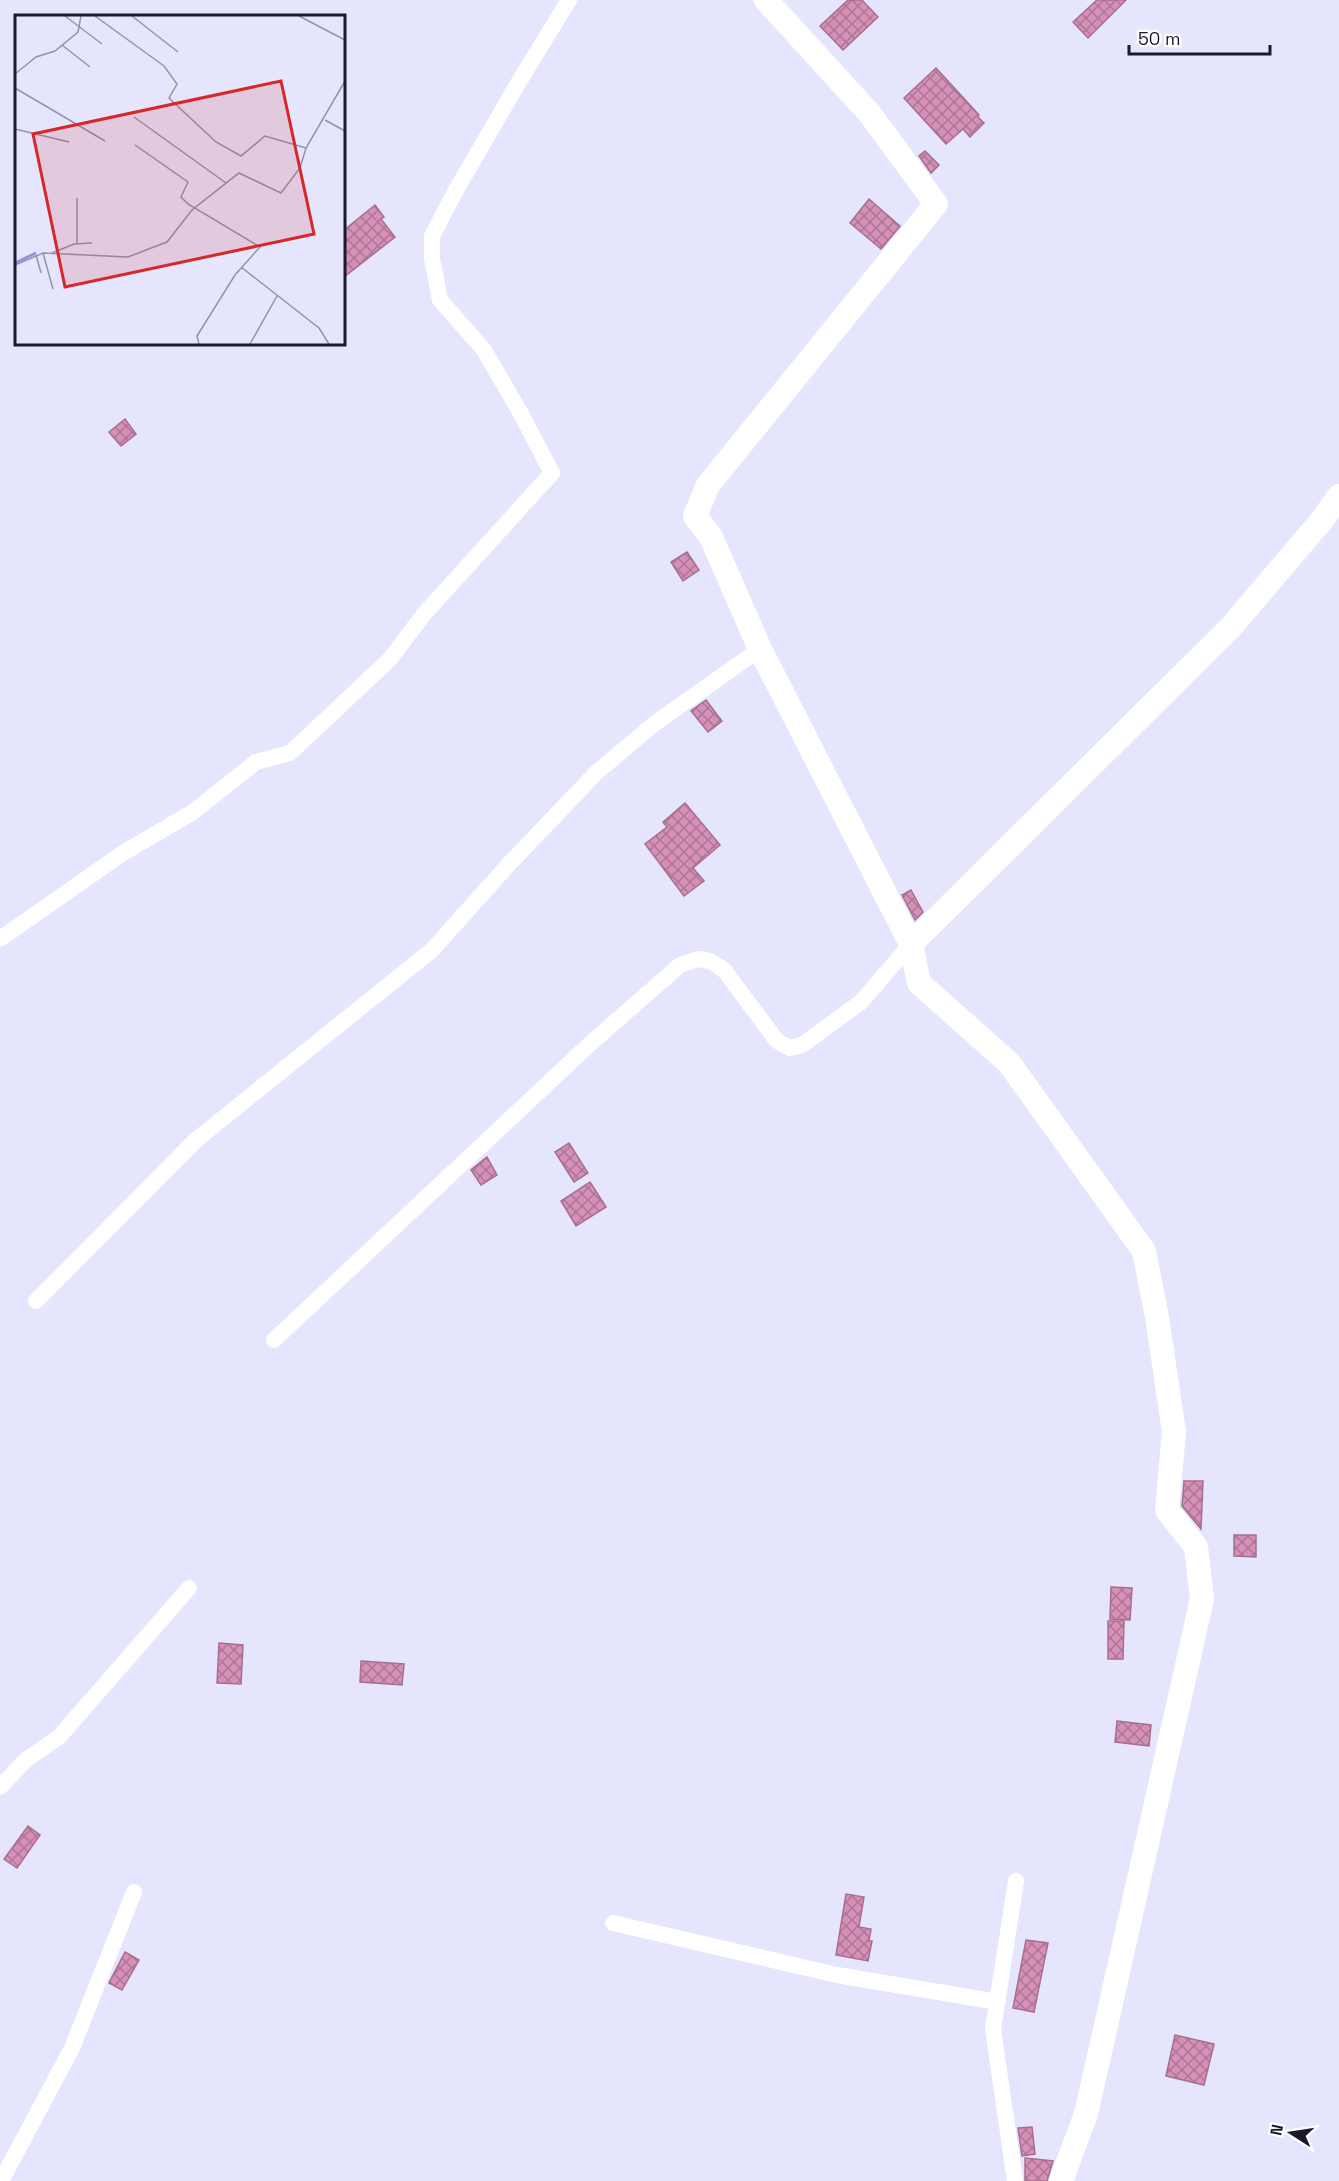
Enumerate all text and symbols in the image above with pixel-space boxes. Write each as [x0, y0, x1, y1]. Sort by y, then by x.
inset map [15, 15, 345, 345]
scale bar [1129, 18, 1270, 56]
text: 50 m [1138, 27, 1180, 50]
north arrow [1261, 2103, 1321, 2163]
text: N [1265, 2123, 1288, 2137]

